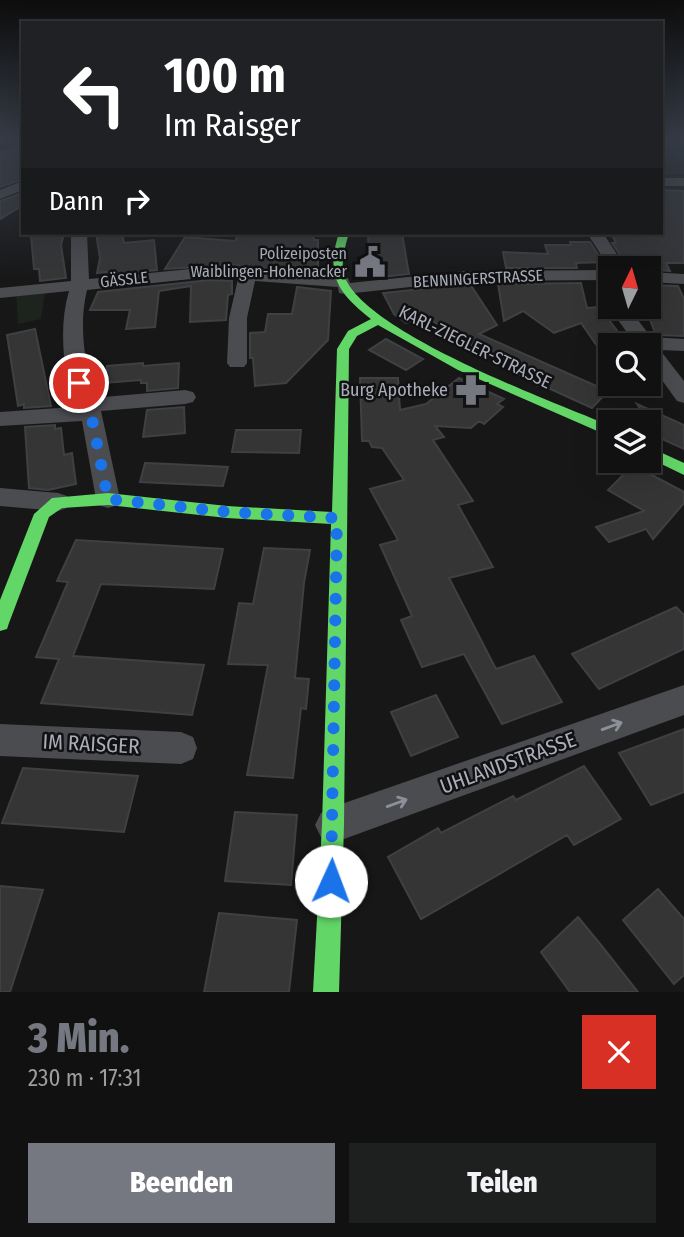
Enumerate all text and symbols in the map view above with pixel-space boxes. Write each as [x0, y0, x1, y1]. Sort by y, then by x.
text: 100 m [164, 46, 286, 105]
icon: left [49, 49, 140, 140]
text: Im Raisger [164, 106, 301, 144]
icon: right [118, 182, 156, 220]
text: Dann [49, 186, 104, 217]
place label: Polizeiposten Waiblingen-Hohenacker [191, 244, 347, 281]
public building icon: Polizeiposten Waiblingen-Hohenacker [353, 245, 387, 279]
north arrow [598, 256, 662, 318]
map controls [598, 256, 661, 473]
street label: BENNINGERSTRASSE [413, 266, 544, 291]
street label: GÄSSLE [99, 268, 149, 291]
street label: KARL-ZIEGLER-STRASSE [395, 301, 555, 393]
button: search [598, 333, 661, 396]
pin [49, 353, 109, 413]
icon: arrive [60, 364, 98, 402]
pharmacy icon: Burg Apotheke [454, 373, 488, 407]
place label: Burg Apotheke [340, 379, 448, 401]
button: layers [598, 410, 661, 473]
one-way arrow [600, 719, 622, 731]
street label: UHLANDSTRASSE [436, 726, 580, 800]
street label: IM RAISGER [42, 728, 141, 760]
one-way arrow [386, 795, 408, 808]
position arrow [294, 844, 368, 918]
text: 3 Min. [28, 1013, 129, 1063]
button: close [582, 1015, 656, 1089]
text: 230 m · 17:31 [28, 1064, 141, 1092]
button: Beenden [28, 1143, 335, 1223]
button: Teilen [349, 1143, 656, 1223]

